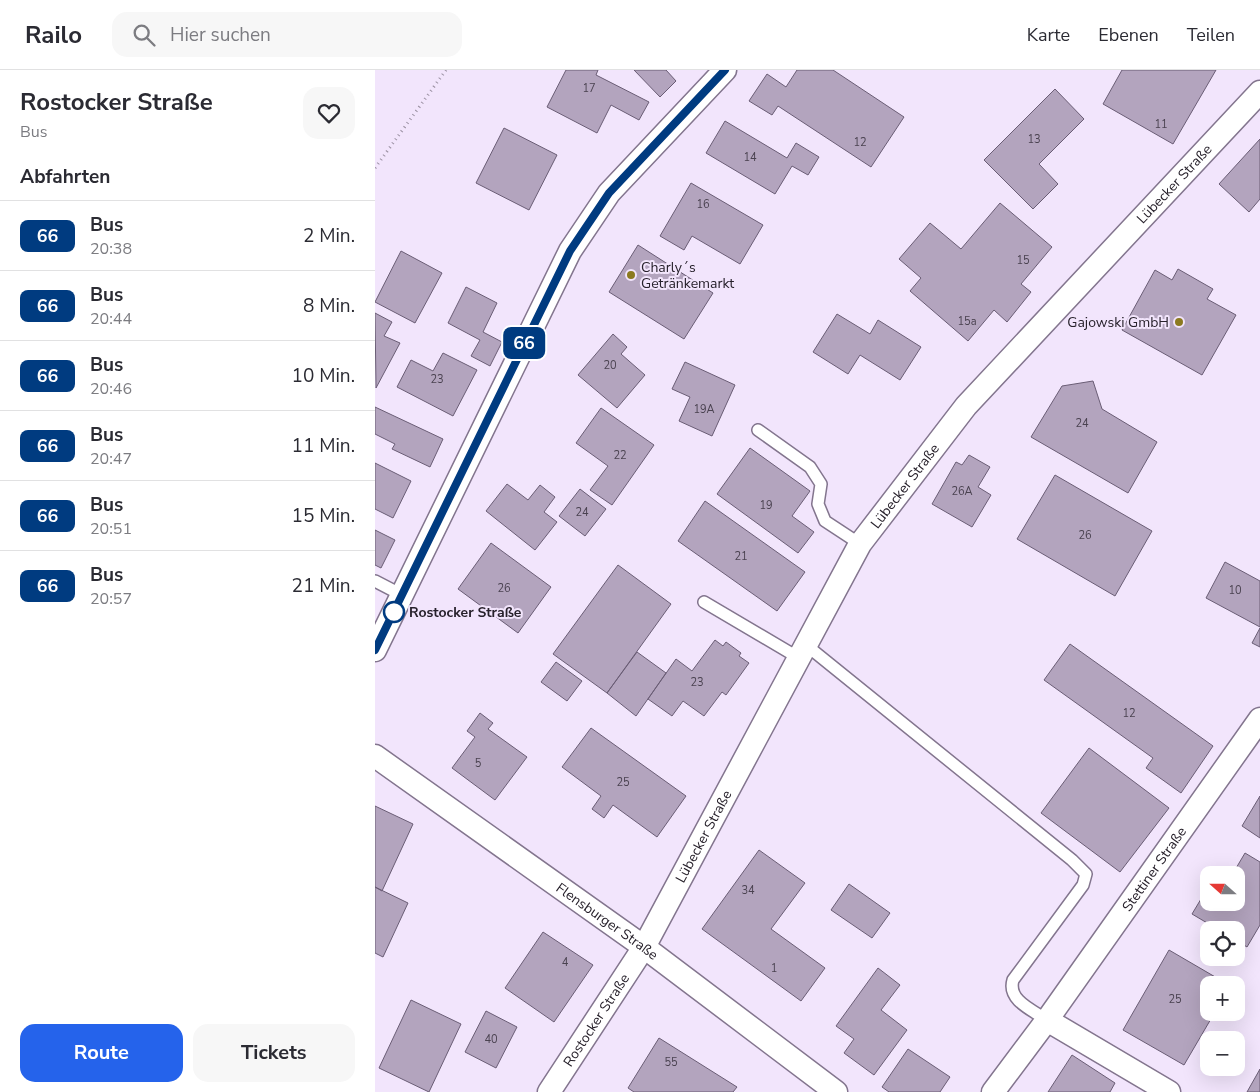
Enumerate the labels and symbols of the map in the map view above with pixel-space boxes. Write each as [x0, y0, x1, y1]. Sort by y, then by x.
house number: 17 [582, 81, 596, 96]
house number: 11 [1154, 117, 1168, 132]
house number: 13 [1027, 132, 1041, 147]
house number: 12 [853, 135, 867, 150]
street label: Lübecker Straße [1132, 140, 1216, 228]
house number: 14 [743, 150, 757, 165]
house number: 16 [696, 197, 710, 212]
house number: 15 [1016, 253, 1030, 268]
place label: Charly´s Getränkemarkt [641, 258, 734, 293]
marker: Charly´s Getränkemarkt [625, 269, 637, 281]
place label: Gajowski GmbH [1067, 313, 1169, 332]
house number: 15a [957, 314, 977, 329]
marker: Gajowski GmbH [1173, 316, 1185, 328]
line badge: 66 [501, 327, 547, 359]
house number: 20 [603, 358, 617, 373]
house number: 23 [430, 372, 444, 387]
house number: 19A [693, 402, 715, 417]
house number: 24 [1075, 416, 1089, 431]
street label: Lübecker Straße [866, 439, 943, 532]
house number: 22 [613, 448, 627, 463]
house number: 26A [951, 484, 973, 499]
house number: 19 [759, 498, 773, 513]
house number: 24 [575, 505, 589, 520]
house number: 26 [1078, 528, 1092, 543]
house number: 21 [734, 549, 748, 564]
house number: 26 [497, 581, 511, 596]
house number: 10 [1228, 583, 1242, 598]
marker: Rostocker Straße [383, 601, 405, 623]
place label: Rostocker Straße [409, 603, 522, 622]
house number: 23 [690, 675, 704, 690]
house number: 12 [1122, 706, 1136, 721]
house number: 5 [475, 756, 482, 771]
house number: 25 [616, 775, 630, 790]
street label: Lübecker Straße [671, 787, 736, 886]
street label: Stettiner Straße [1117, 823, 1190, 915]
north arrow [1200, 866, 1245, 911]
street label: Flensburger Straße [552, 878, 662, 964]
house number: 34 [741, 883, 755, 898]
house number: 4 [562, 955, 569, 970]
house number: 1 [771, 961, 777, 976]
street label: Rostocker Straße [559, 970, 634, 1070]
house number: 25 [1168, 992, 1182, 1007]
house number: 40 [484, 1032, 498, 1047]
house number: 55 [664, 1055, 678, 1070]

